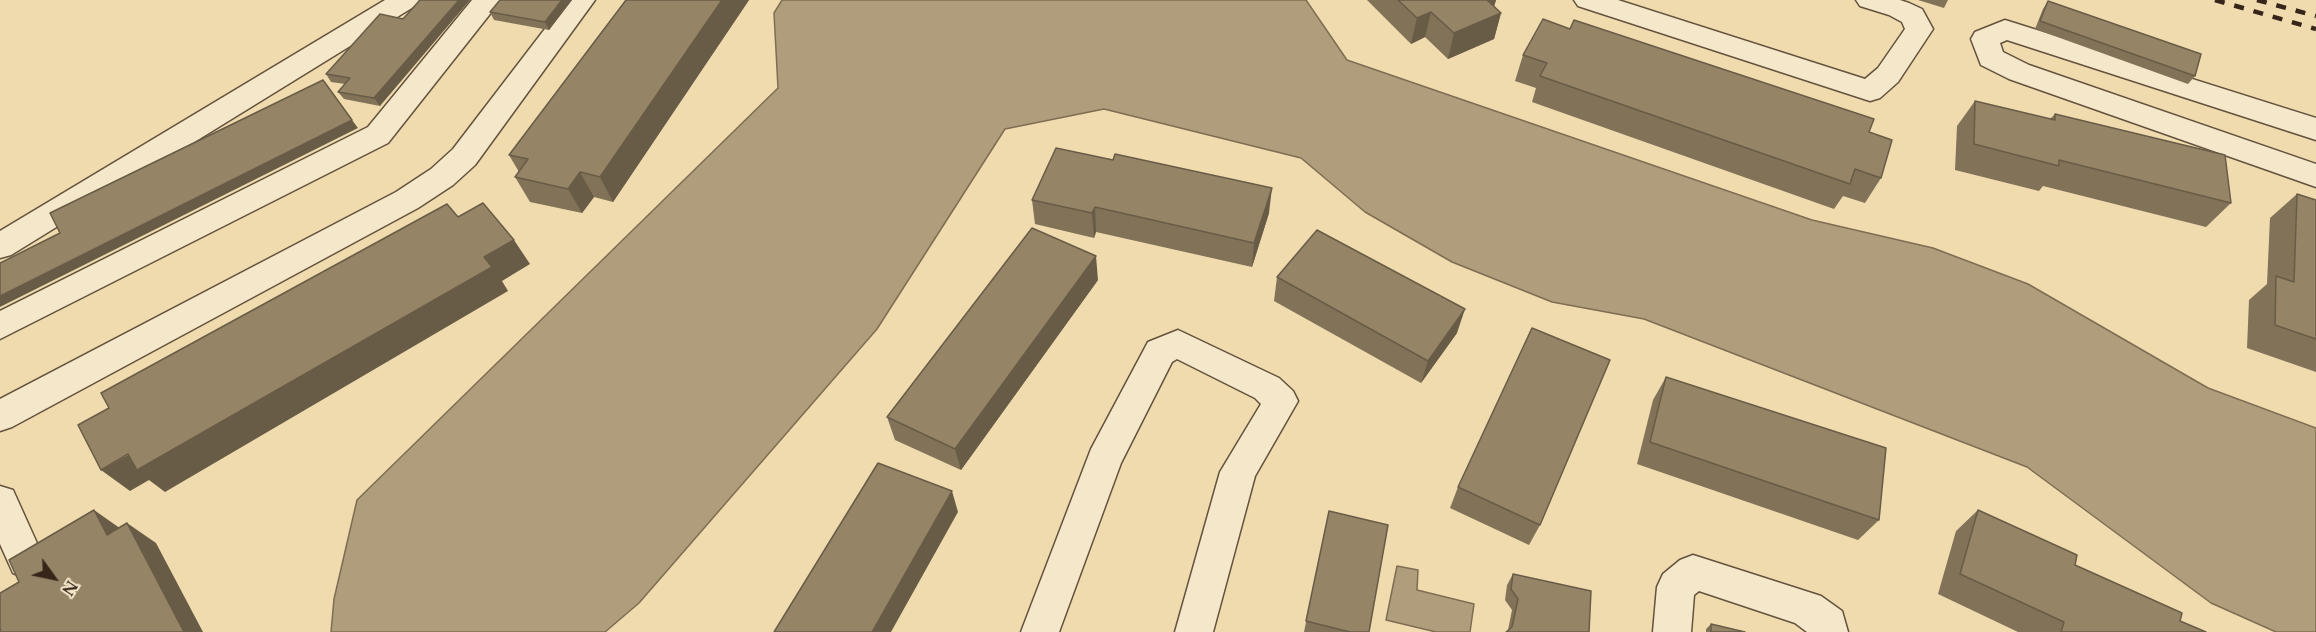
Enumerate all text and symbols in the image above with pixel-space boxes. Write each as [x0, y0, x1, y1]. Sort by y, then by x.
north arrow [24, 548, 84, 608]
text: N [56, 576, 82, 600]

